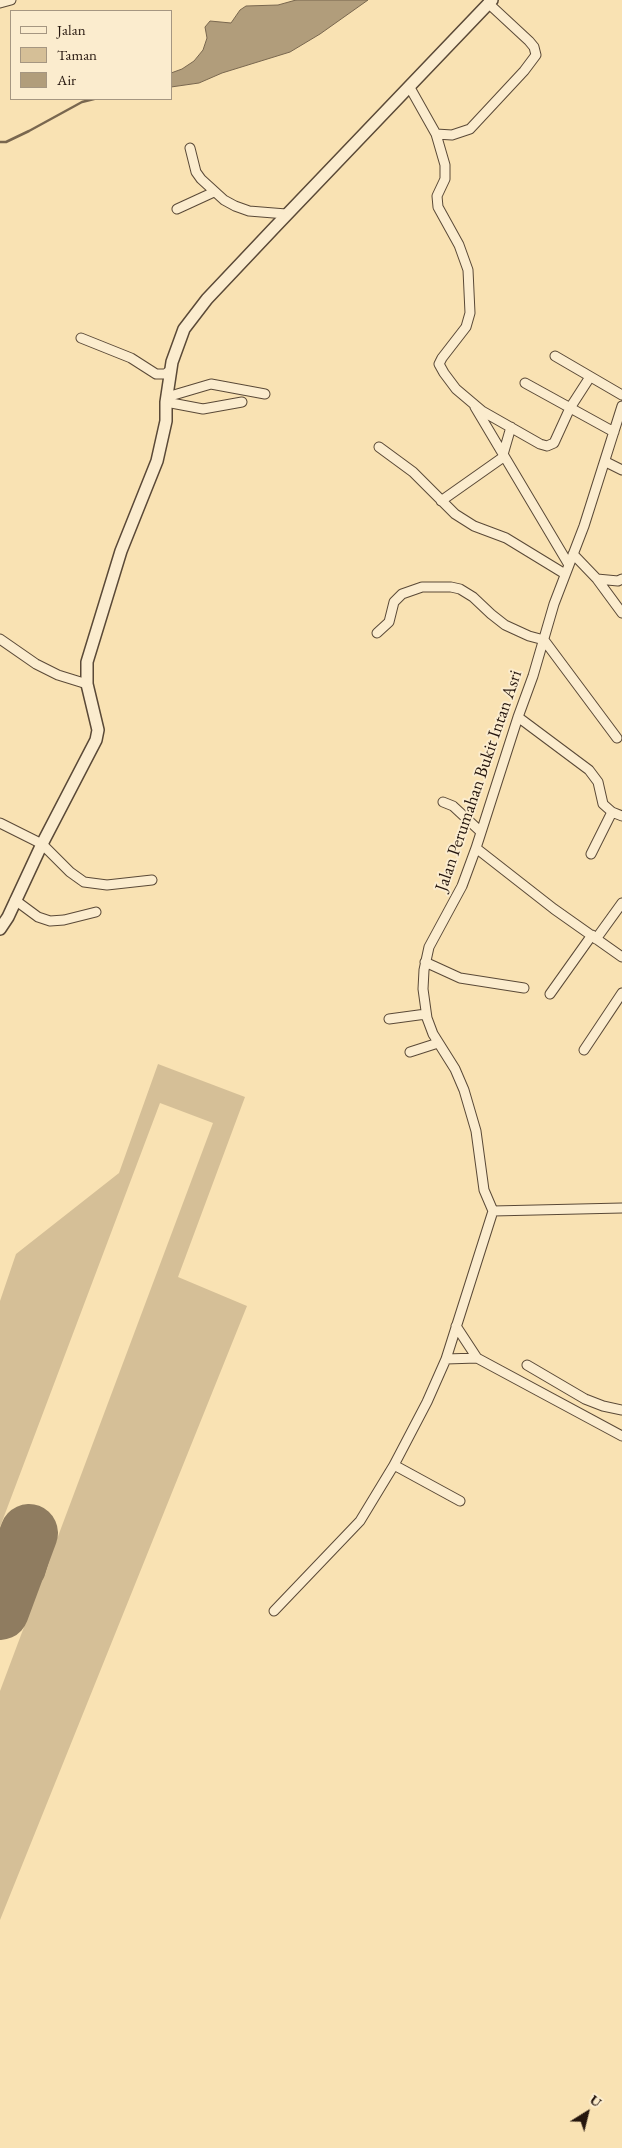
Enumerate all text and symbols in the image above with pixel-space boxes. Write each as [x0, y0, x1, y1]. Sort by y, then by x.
legend [10, 10, 172, 100]
text: Jalan [57, 20, 86, 39]
text: Taman [57, 45, 97, 64]
text: Air [57, 70, 76, 89]
street label: Jalan Perumahan Bukit Intan Asri [431, 668, 527, 894]
north arrow [562, 2088, 612, 2138]
text: U [586, 2091, 605, 2111]

